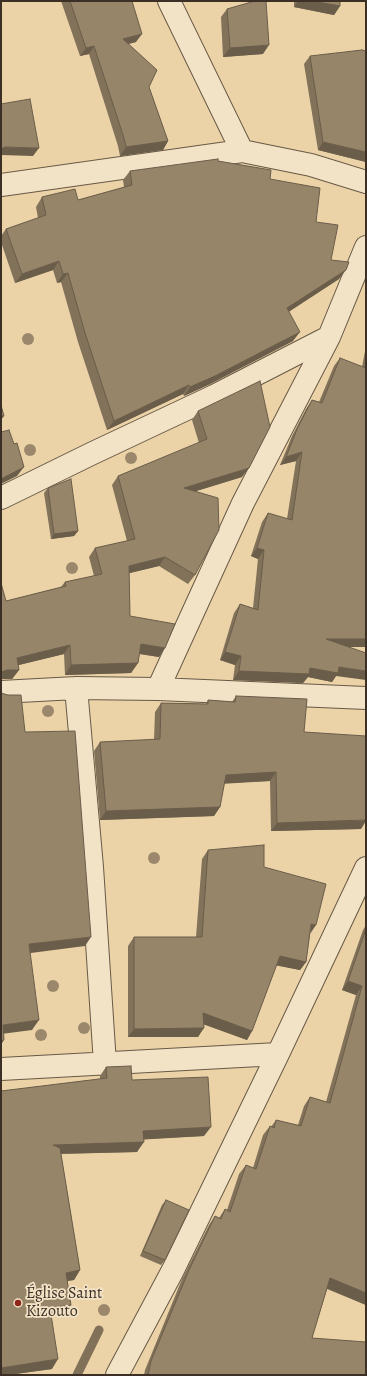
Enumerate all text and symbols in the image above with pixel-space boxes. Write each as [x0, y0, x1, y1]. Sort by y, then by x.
place label: Église Saint Kizouto [26, 1284, 102, 1322]
marker: Église Saint Kizouto [13, 1298, 23, 1308]

